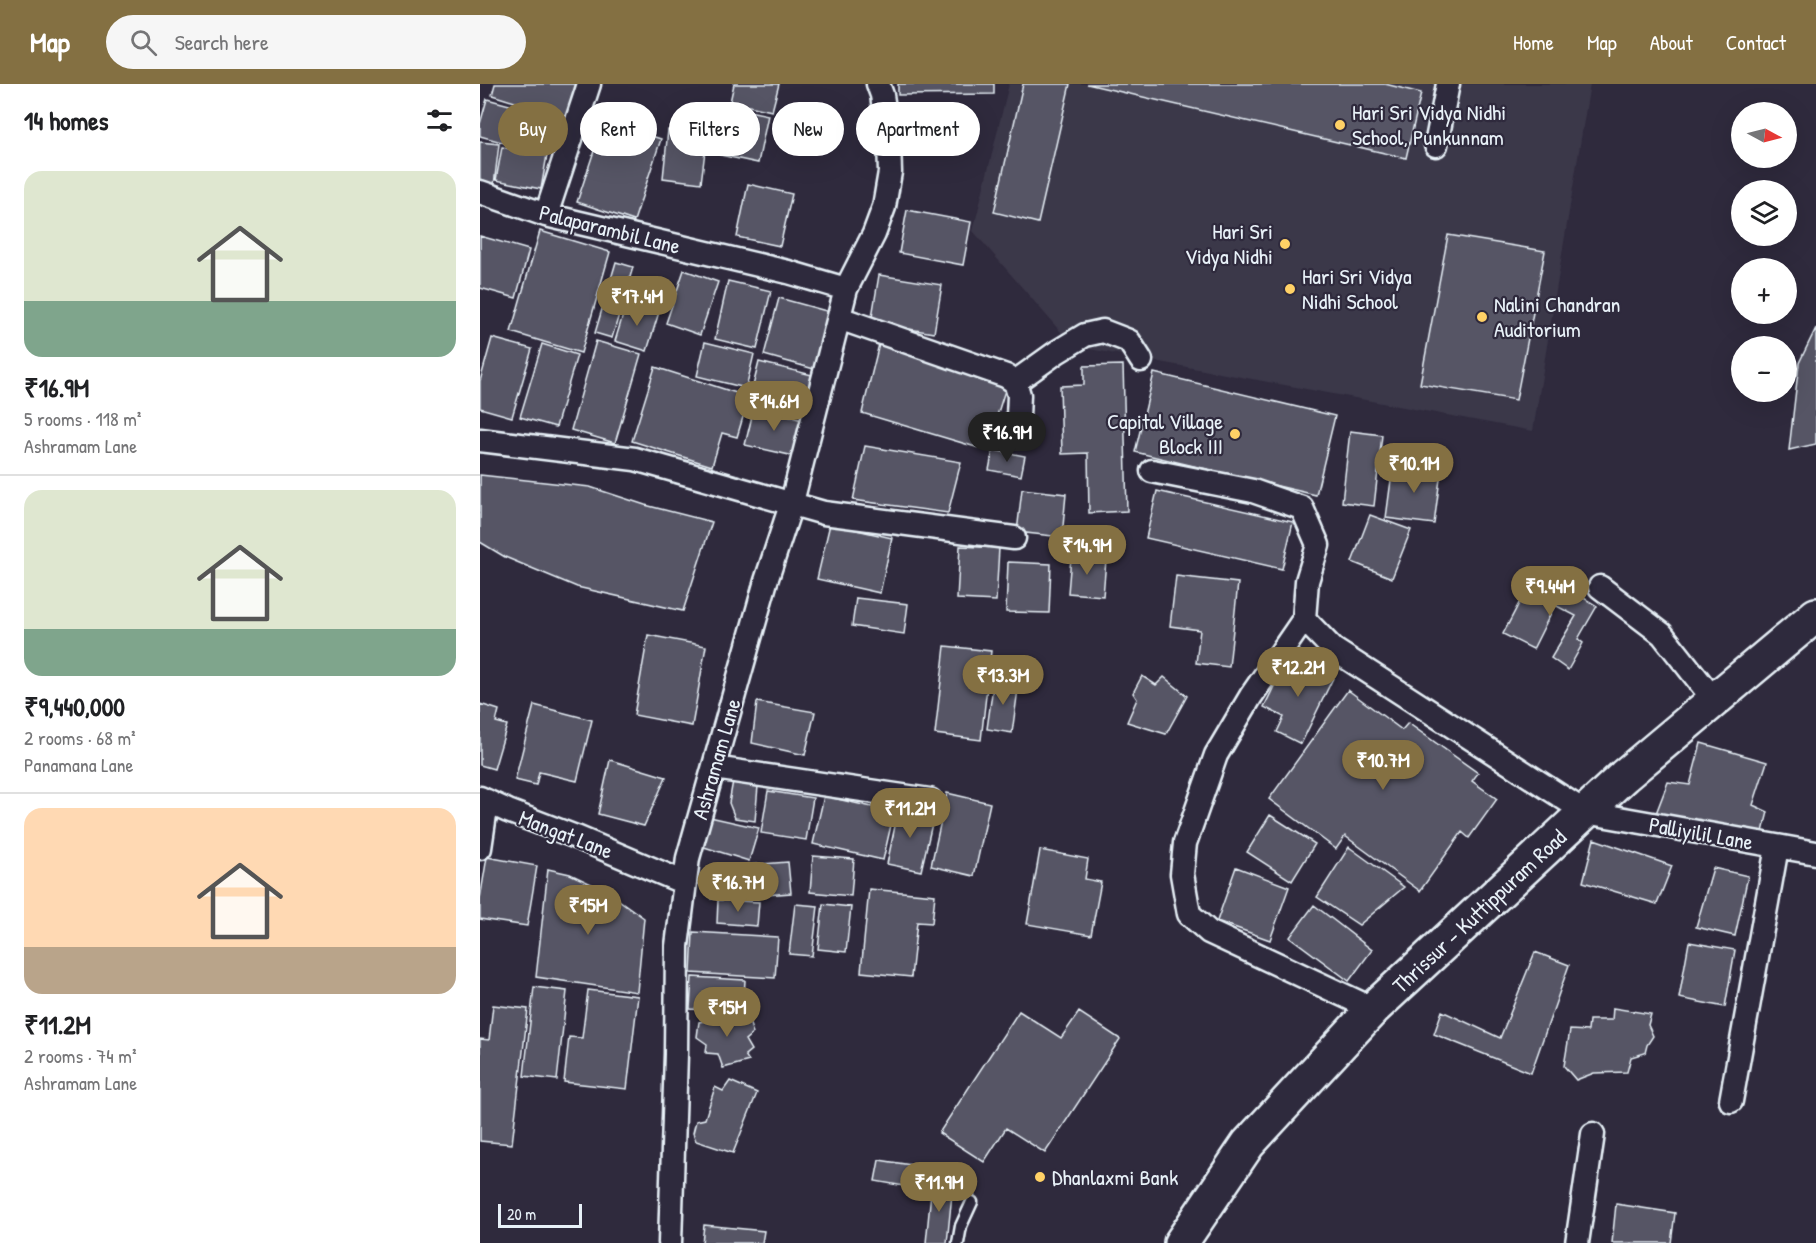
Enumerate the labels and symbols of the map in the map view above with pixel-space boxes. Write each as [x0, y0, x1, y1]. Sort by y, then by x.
place label: Hari Sri Vidya Nidhi School, Punkunnam [1352, 97, 1506, 152]
north arrow [1731, 102, 1797, 168]
marker: Hari Sri Vidya Nidhi School, Punkunnam [1333, 118, 1347, 132]
street label: Palaparambil Lane [536, 197, 684, 261]
place label: Hari Sri Vidya Nidhi [1185, 216, 1273, 271]
marker: Hari Sri Vidya Nidhi [1278, 237, 1292, 251]
place label: Hari Sri Vidya Nidhi School [1302, 261, 1412, 316]
pin: ₹17.4M [588, 276, 686, 327]
marker: Hari Sri Vidya Nidhi School [1283, 282, 1297, 296]
place label: Nalini Chandran Auditorium [1494, 289, 1621, 344]
marker: Nalini Chandran Auditorium [1475, 310, 1489, 324]
pin: ₹14.6M [725, 381, 823, 432]
place label: Capital Village Block III [1107, 406, 1223, 461]
pin: ₹16.9M [958, 412, 1056, 463]
marker: Capital Village Block III [1228, 427, 1242, 441]
pin: ₹10.1M [1365, 443, 1463, 494]
pin: ₹14.9M [1038, 525, 1136, 576]
pin: ₹9.44M [1501, 566, 1599, 617]
pin: ₹12.2M [1249, 647, 1347, 698]
pin: ₹13.3M [954, 655, 1052, 706]
street label: Ashramam Lane [684, 695, 748, 823]
pin: ₹10.7M [1334, 740, 1432, 791]
pin: ₹11.2M [861, 788, 959, 839]
street label: Mangat Lane [515, 802, 617, 866]
street label: Palliyilil Lane [1647, 809, 1756, 857]
street label: Thrissur – Kuttippuram Road [1386, 822, 1573, 1000]
pin: ₹16.7M [689, 862, 787, 913]
pin: ₹15M [552, 885, 624, 936]
pin: ₹15M [691, 987, 763, 1038]
pin: ₹11.9M [890, 1162, 988, 1213]
place label: Dhanlaxmi Bank [1052, 1162, 1178, 1192]
marker: Dhanlaxmi Bank [1033, 1170, 1047, 1184]
scale bar [498, 1201, 582, 1228]

